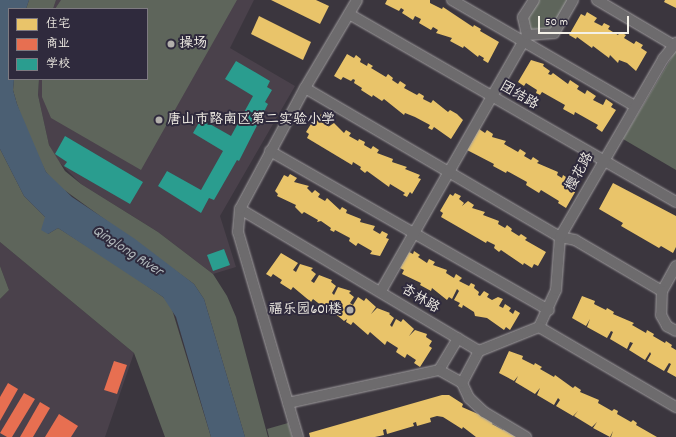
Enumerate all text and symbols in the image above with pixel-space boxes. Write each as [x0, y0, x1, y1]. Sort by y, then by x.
legend [8, 8, 148, 80]
scale bar [540, 8, 631, 34]
text: 50 m [545, 14, 568, 31]
text: 住宅 [46, 16, 70, 33]
text: 商业 [46, 36, 70, 53]
place label: 操场 [179, 36, 207, 52]
marker: 操场 [166, 39, 176, 49]
text: 学校 [46, 56, 70, 73]
street label: 团结路 [497, 78, 541, 114]
place label: 唐山市路南区第二实验小学 [167, 112, 335, 128]
marker: 唐山市路南区第二实验小学 [154, 115, 164, 125]
street label: 樱花路 [562, 150, 598, 194]
water label: Qinglong River [88, 222, 166, 282]
street label: 杏林路 [398, 281, 442, 317]
place label: 福乐园601楼 [268, 302, 342, 318]
marker: 福乐园601楼 [345, 305, 355, 315]

